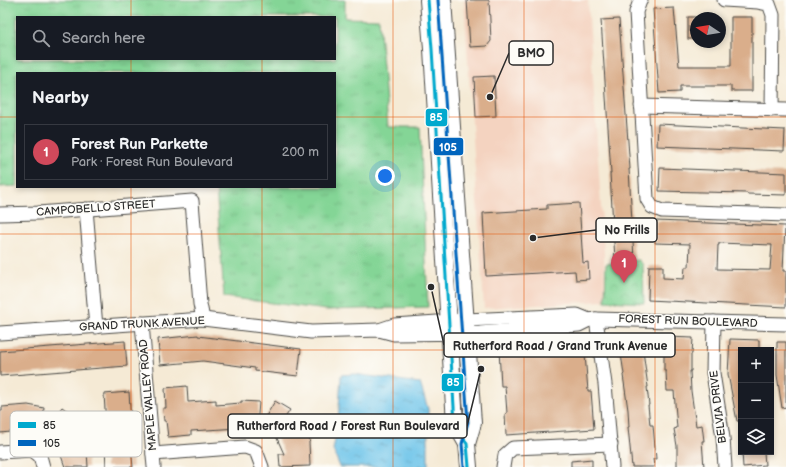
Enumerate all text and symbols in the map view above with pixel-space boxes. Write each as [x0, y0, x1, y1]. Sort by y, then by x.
north arrow [690, 12, 726, 48]
search box [16, 16, 336, 60]
icon: search [30, 27, 52, 49]
text: Search here [62, 29, 145, 48]
callout: BMO [509, 41, 553, 65]
text: BMO [517, 46, 545, 61]
text: Nearby [32, 88, 89, 108]
line badge: 85 [425, 108, 448, 127]
text: 85 [430, 111, 443, 124]
text: Forest Run Parkette [71, 135, 208, 154]
line badge: 105 [433, 137, 464, 156]
text: 105 [439, 141, 458, 154]
text: 1 [43, 144, 49, 160]
text: 200 m [282, 144, 319, 160]
text: Park · Forest Run Boulevard [71, 154, 233, 170]
your location [375, 166, 395, 186]
street label: CAMPOBELLO STREET [36, 197, 156, 219]
callout: No Frills [596, 218, 657, 242]
text: No Frills [604, 223, 650, 238]
pin: 1 [611, 250, 637, 283]
street label: FOREST RUN BOULEVARD [618, 312, 758, 330]
street label: GRAND TRUNK AVENUE [79, 314, 205, 334]
callout: Rutherford Road / Grand Trunk Avenue [444, 333, 675, 357]
street label: MAPLE VALLEY ROAD [137, 339, 159, 451]
text: Rutherford Road / Grand Trunk Avenue [453, 339, 667, 354]
map controls [738, 347, 774, 455]
button: + [738, 347, 774, 383]
street label: BELVIA DRIVE [707, 370, 729, 444]
line badge: 85 [441, 373, 464, 392]
text: 85 [447, 376, 460, 389]
button: − [738, 383, 774, 419]
legend [10, 411, 142, 457]
callout: Rutherford Road / Forest Run Boulevard [228, 414, 467, 438]
text: 85 [43, 419, 56, 432]
text: Rutherford Road / Forest Run Boulevard [236, 419, 460, 434]
button: layers [738, 419, 774, 455]
text: 105 [43, 437, 60, 450]

